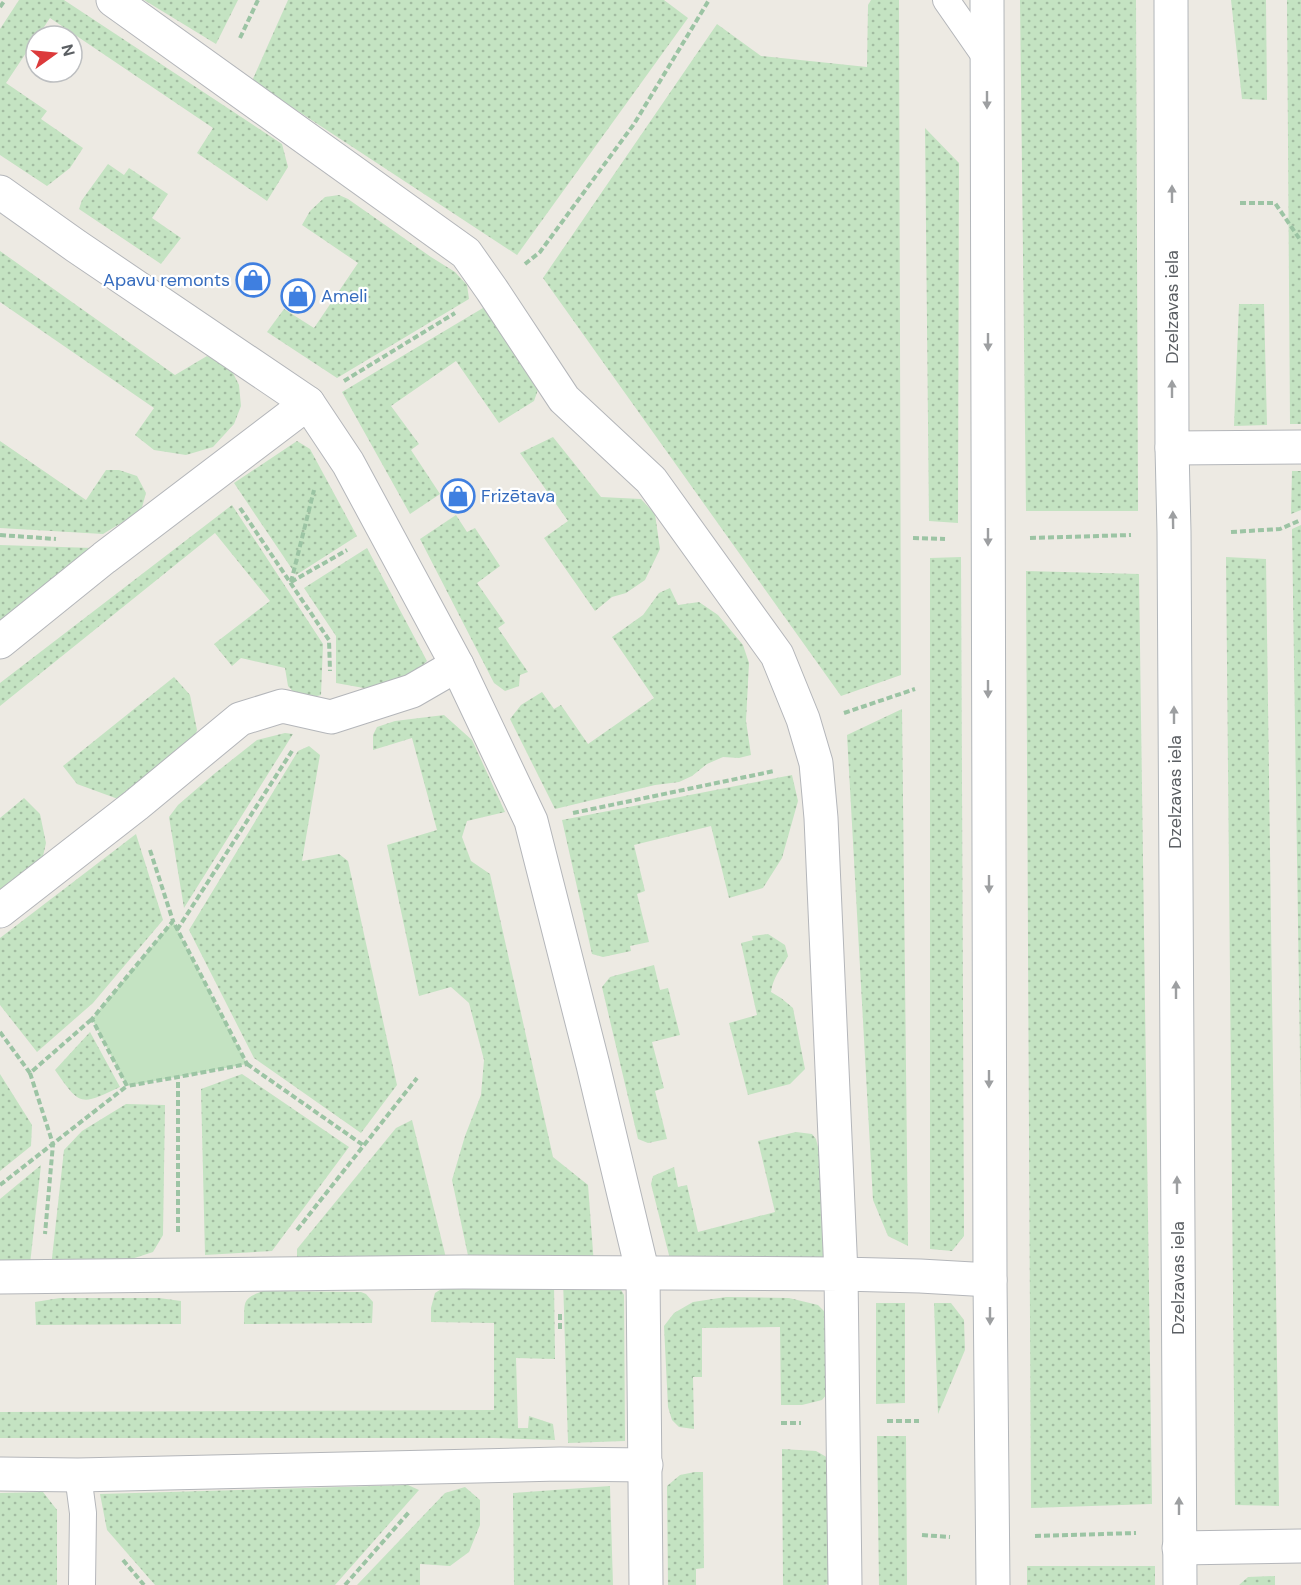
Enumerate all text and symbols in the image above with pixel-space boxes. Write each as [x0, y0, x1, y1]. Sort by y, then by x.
north arrow [24, 24, 84, 84]
text: N [56, 42, 80, 59]
one-way arrow [982, 91, 992, 110]
one-way arrow [1167, 185, 1177, 204]
street label: Dzelzavas iela [1160, 250, 1184, 364]
shop icon: Apavu remonts [235, 262, 271, 298]
place label: Apavu remonts [103, 268, 230, 292]
shop icon: Ameli [280, 278, 316, 314]
place label: Ameli [321, 284, 368, 308]
one-way arrow [983, 333, 993, 352]
one-way arrow [1167, 380, 1177, 399]
shop icon: Frizētava [440, 478, 476, 514]
place label: Frizētava [481, 484, 555, 508]
one-way arrow [1168, 511, 1178, 530]
one-way arrow [983, 528, 993, 547]
one-way arrow [983, 679, 993, 698]
one-way arrow [1169, 706, 1179, 725]
street label: Dzelzavas iela [1163, 735, 1187, 849]
one-way arrow [984, 874, 994, 893]
one-way arrow [1171, 980, 1181, 999]
one-way arrow [984, 1069, 994, 1088]
one-way arrow [1172, 1175, 1182, 1194]
street label: Dzelzavas iela [1166, 1221, 1190, 1335]
one-way arrow [985, 1306, 995, 1325]
one-way arrow [1174, 1496, 1184, 1515]

